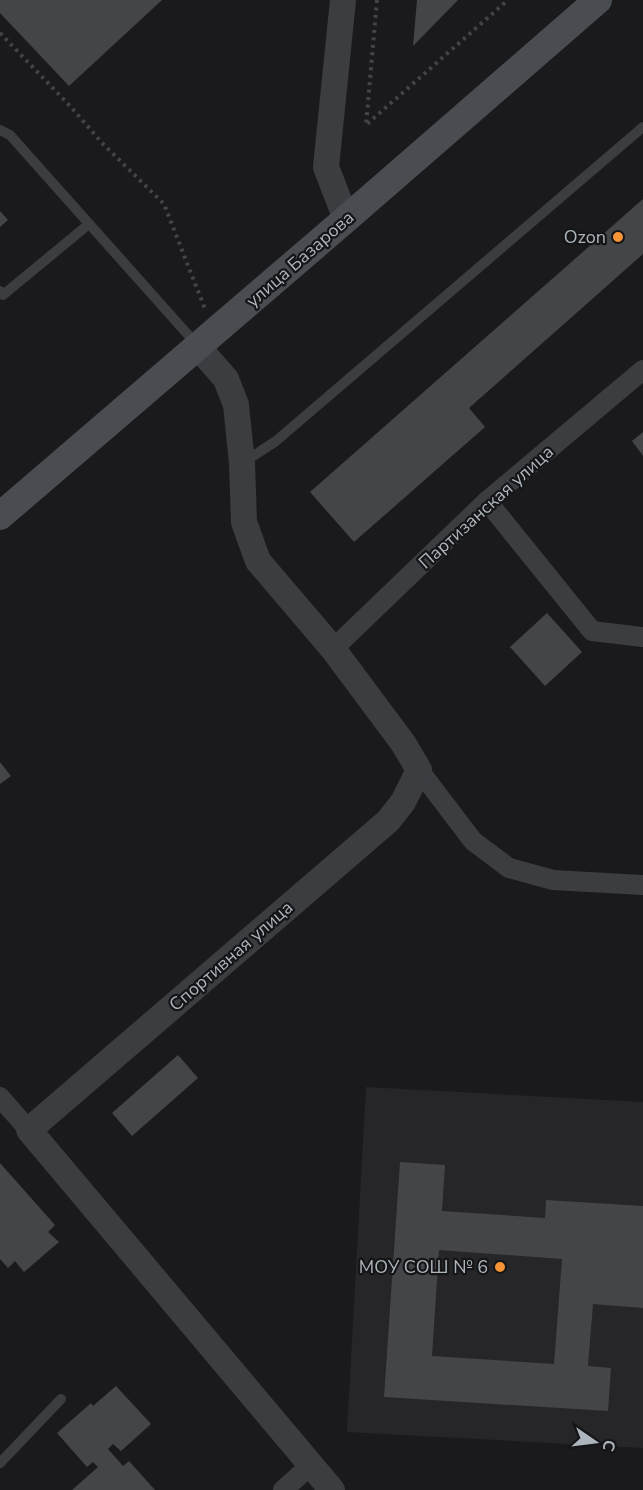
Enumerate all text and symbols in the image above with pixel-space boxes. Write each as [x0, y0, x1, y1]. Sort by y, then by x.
street label: улица Базарова [241, 206, 359, 312]
place label: Ozon [564, 225, 606, 249]
marker: Ozon [611, 230, 625, 244]
street label: Партизанская улица [413, 440, 559, 574]
street label: Спортивная улица [164, 896, 298, 1016]
place label: МОУ СОШ № 6 [359, 1255, 488, 1279]
marker: МОУ СОШ № 6 [493, 1260, 507, 1274]
north arrow [565, 1412, 625, 1472]
text: С [597, 1437, 621, 1453]

